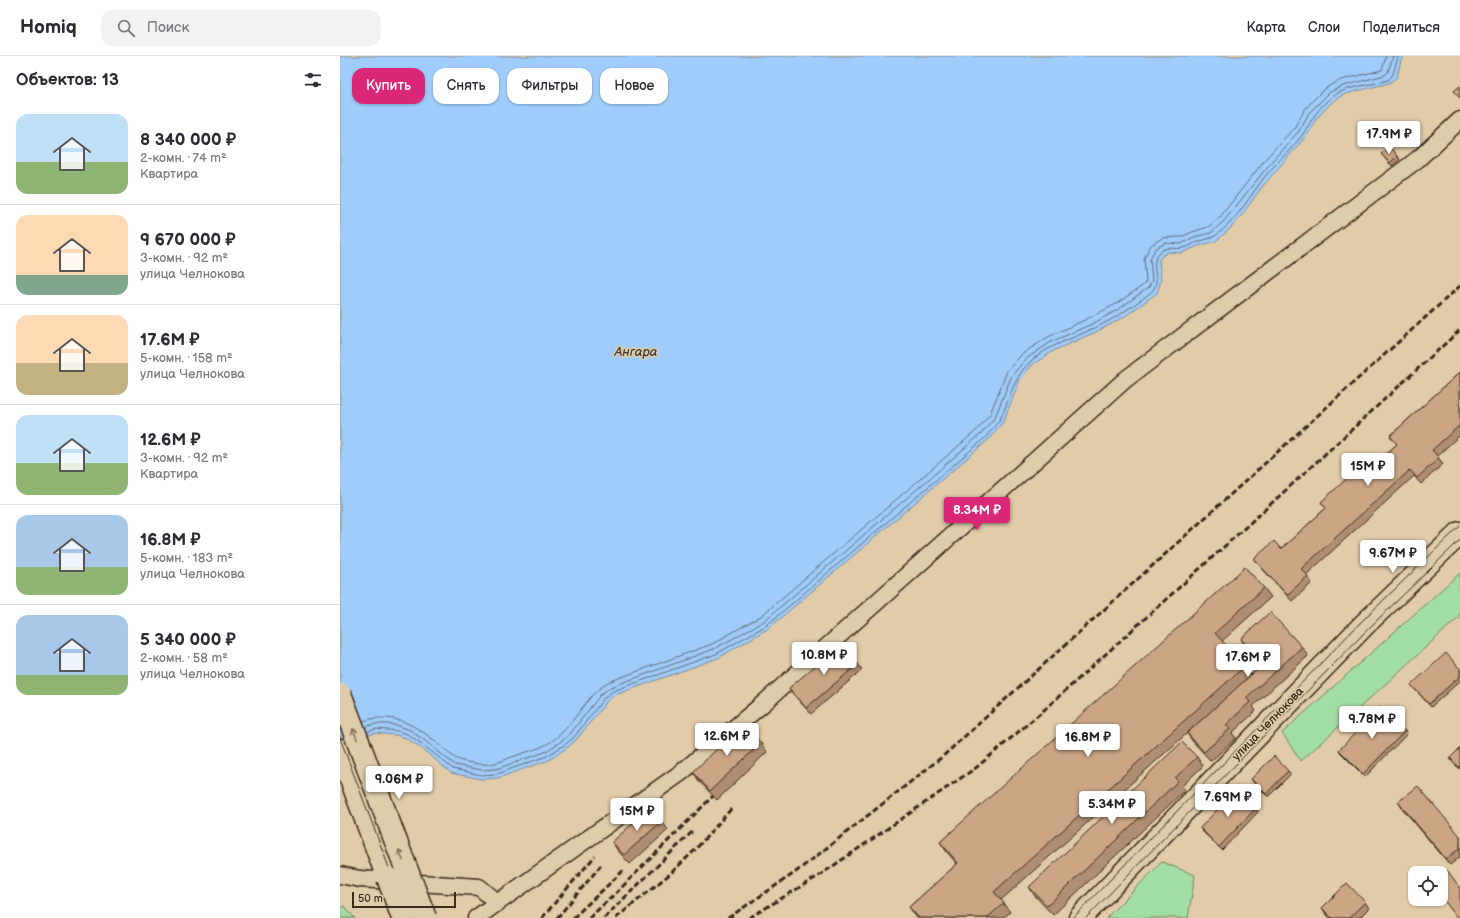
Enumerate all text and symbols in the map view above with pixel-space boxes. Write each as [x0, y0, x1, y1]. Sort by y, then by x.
search box [101, 10, 381, 46]
text: Homiq [20, 16, 77, 39]
icon: search [115, 17, 137, 39]
text: Поиск [147, 18, 189, 37]
text: Карта [1246, 19, 1286, 36]
text: Слои [1308, 19, 1340, 36]
text: Поделиться [1362, 19, 1440, 36]
chip: Купить [352, 68, 425, 104]
chip: Снять [433, 68, 499, 104]
chip: Фильтры [507, 68, 592, 104]
chip: Новое [600, 68, 668, 104]
icon: filters [302, 69, 324, 91]
text: Объектов: 13 [16, 70, 119, 90]
pin: 17.9M ₽ [1352, 121, 1426, 155]
text: 17.9M ₽ [1366, 126, 1412, 142]
icon: home [48, 130, 96, 178]
text: 8 340 000 ₽ [140, 130, 236, 150]
text: 2-комн. · 74 m² [140, 150, 227, 166]
text: Квартира [140, 166, 198, 182]
text: 9 670 000 ₽ [140, 230, 236, 250]
icon: home [48, 231, 96, 279]
text: 3-комн. · 92 m² [140, 250, 228, 266]
text: улица Челнокова [140, 266, 245, 282]
text: 17.6M ₽ [140, 330, 200, 350]
icon: home [48, 331, 96, 379]
water label: Ангара [613, 344, 658, 360]
text: 5-комн. · 158 m² [140, 350, 233, 366]
text: улица Челнокова [140, 366, 245, 382]
text: 12.6M ₽ [140, 430, 201, 450]
icon: home [48, 431, 96, 479]
text: 3-комн. · 92 m² [140, 450, 228, 466]
pin: 15M ₽ [1340, 453, 1396, 487]
text: 15M ₽ [1350, 458, 1386, 474]
text: Квартира [140, 466, 198, 482]
pin: 8.34M ₽ [940, 497, 1014, 531]
text: 8.34M ₽ [953, 502, 1001, 518]
text: 16.8M ₽ [140, 530, 201, 550]
icon: home [48, 531, 96, 579]
pin: 9.67M ₽ [1356, 540, 1430, 574]
text: 9.67M ₽ [1369, 545, 1417, 561]
text: 5-комн. · 183 m² [140, 550, 233, 566]
text: улица Челнокова [140, 566, 245, 582]
text: 5 340 000 ₽ [140, 630, 236, 650]
icon: home [48, 631, 96, 679]
pin: 10.8M ₽ [787, 642, 861, 676]
pin: 17.6M ₽ [1211, 644, 1285, 678]
text: 10.8M ₽ [801, 647, 847, 663]
text: 17.6M ₽ [1225, 649, 1271, 665]
text: 2-комн. · 58 m² [140, 650, 228, 666]
text: улица Челнокова [140, 666, 245, 682]
street label: улица Челнокова [1229, 684, 1307, 764]
pin: 9.78M ₽ [1335, 706, 1409, 740]
text: 9.78M ₽ [1348, 711, 1396, 727]
pin: 12.6M ₽ [690, 723, 764, 757]
pin: 16.8M ₽ [1051, 724, 1125, 758]
one-way arrow [351, 728, 359, 740]
text: 12.6M ₽ [704, 728, 750, 744]
text: 16.8M ₽ [1065, 729, 1111, 745]
pin: 9.06M ₽ [362, 766, 436, 800]
text: 9.06M ₽ [375, 771, 423, 787]
pin: 7.69M ₽ [1191, 784, 1265, 818]
text: 7.69M ₽ [1204, 789, 1252, 805]
pin: 5.34M ₽ [1075, 791, 1149, 825]
text: 5.34M ₽ [1088, 796, 1136, 812]
pin: 15M ₽ [609, 798, 665, 832]
text: 15M ₽ [619, 803, 655, 819]
one-way arrow [397, 850, 405, 862]
map controls [1408, 866, 1448, 906]
button: locate [1408, 866, 1448, 906]
scale bar [352, 890, 456, 909]
text: 50 m [358, 892, 383, 905]

